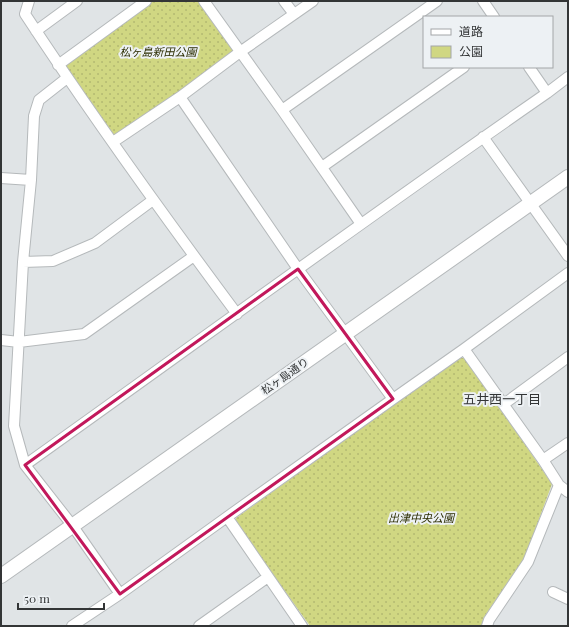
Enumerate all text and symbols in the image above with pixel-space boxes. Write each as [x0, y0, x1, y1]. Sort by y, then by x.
legend [423, 16, 553, 68]
text: 道路 [459, 23, 483, 39]
text: 公園 [459, 43, 483, 59]
park label: 松ヶ島新田公園 [120, 44, 198, 59]
street label: 松ヶ島通り [258, 354, 312, 398]
district label: 五井西一丁目 [463, 390, 541, 407]
park label: 出津中央公園 [388, 510, 456, 525]
scale bar [18, 585, 104, 611]
text: 50 m [24, 590, 50, 606]

